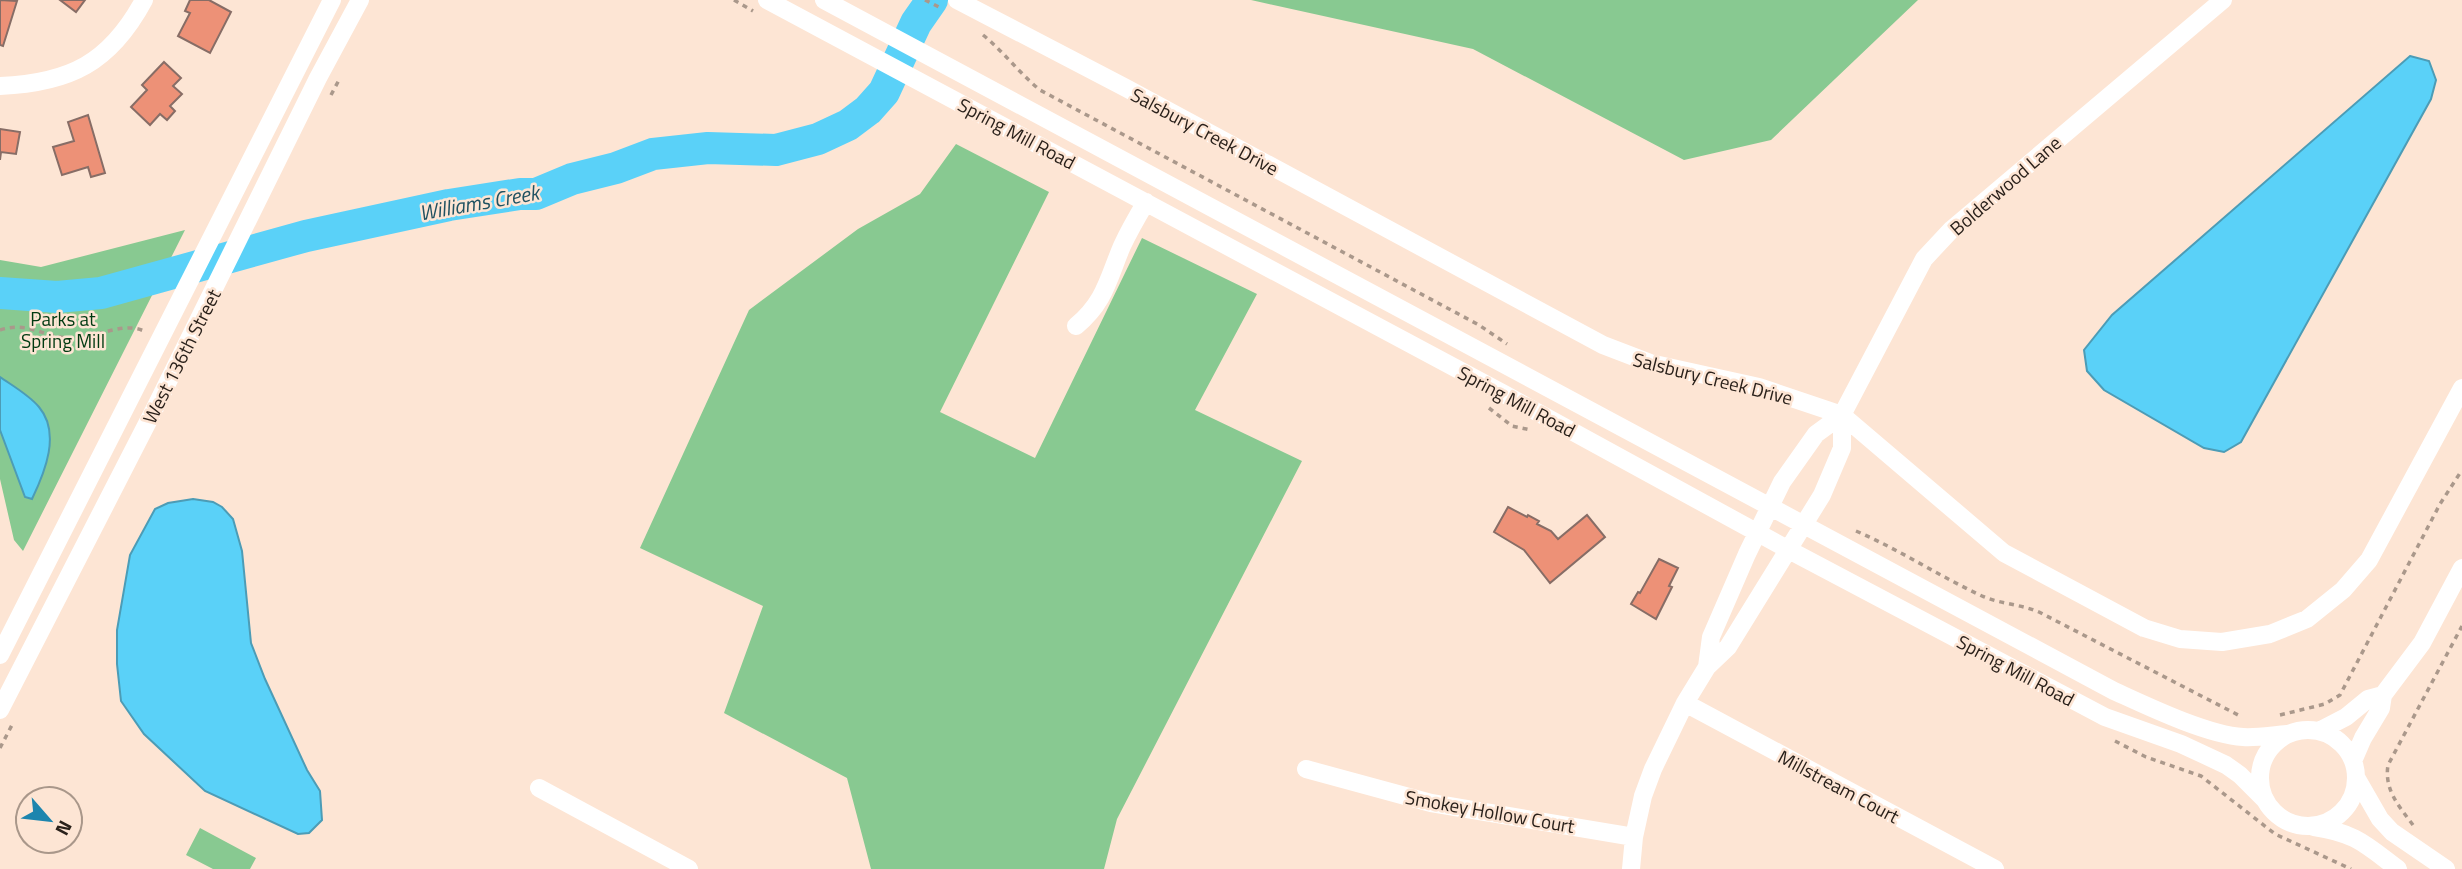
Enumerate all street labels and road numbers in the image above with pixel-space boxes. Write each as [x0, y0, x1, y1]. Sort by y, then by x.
street label: Salsbury Creek Drive [1126, 80, 1284, 182]
street label: Spring Mill Road [953, 90, 1081, 176]
street label: Bolderwood Lane [1943, 128, 2067, 242]
street label: West 136th Street [135, 283, 228, 428]
street label: Salsbury Creek Drive [1630, 344, 1796, 412]
street label: Spring Mill Road [1453, 358, 1581, 444]
street label: Spring Mill Road [1952, 627, 2080, 713]
street label: Millstream Court [1773, 742, 1905, 830]
street label: Smokey Hollow Court [1403, 782, 1577, 840]

